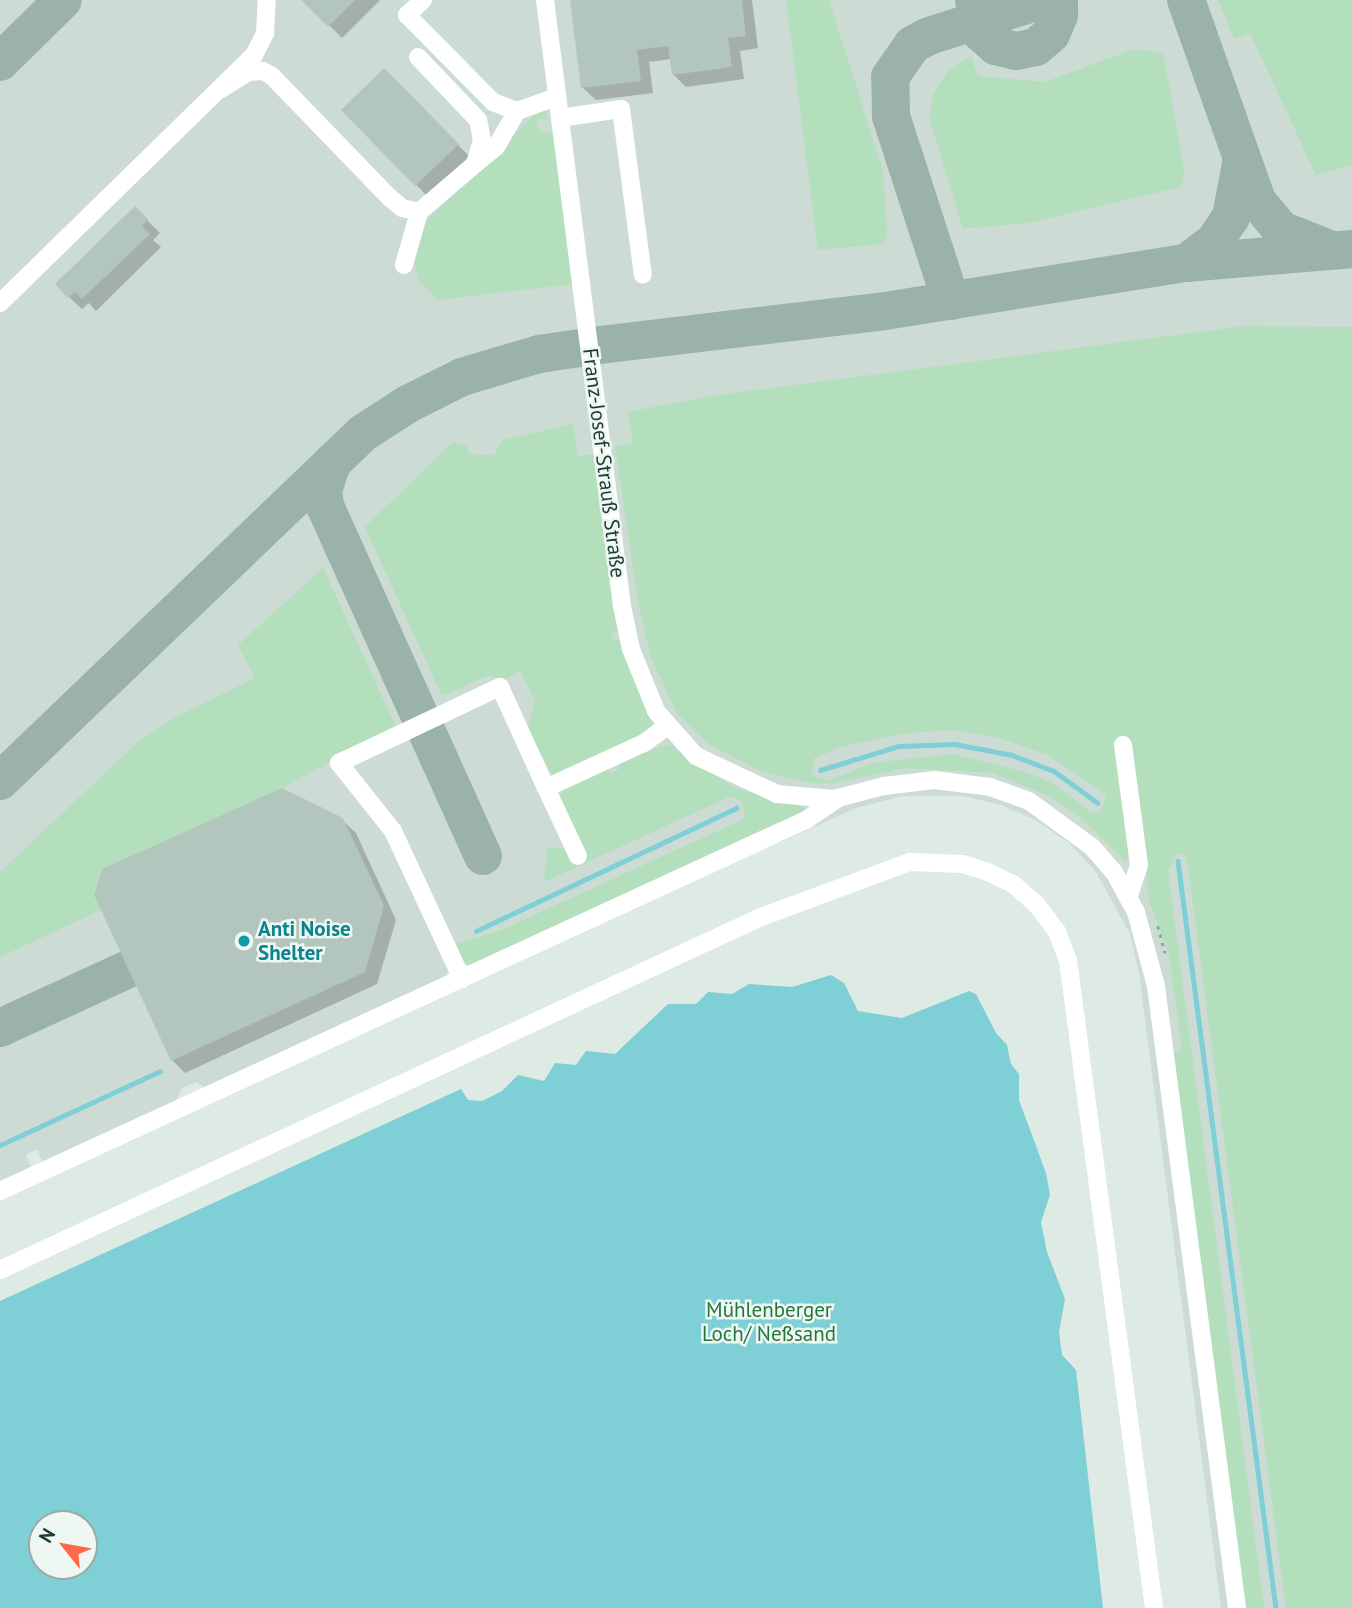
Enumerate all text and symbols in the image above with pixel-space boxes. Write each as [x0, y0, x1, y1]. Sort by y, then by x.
street label: Franz-Josef-Strauß Straße [577, 347, 631, 579]
place label: Anti Noise Shelter [258, 916, 351, 966]
marker: Anti Noise Shelter [236, 933, 252, 949]
park label: Mühlenberger Loch/ Neßsand [702, 1297, 836, 1347]
north arrow [28, 1510, 98, 1580]
text: N [33, 1524, 60, 1547]

